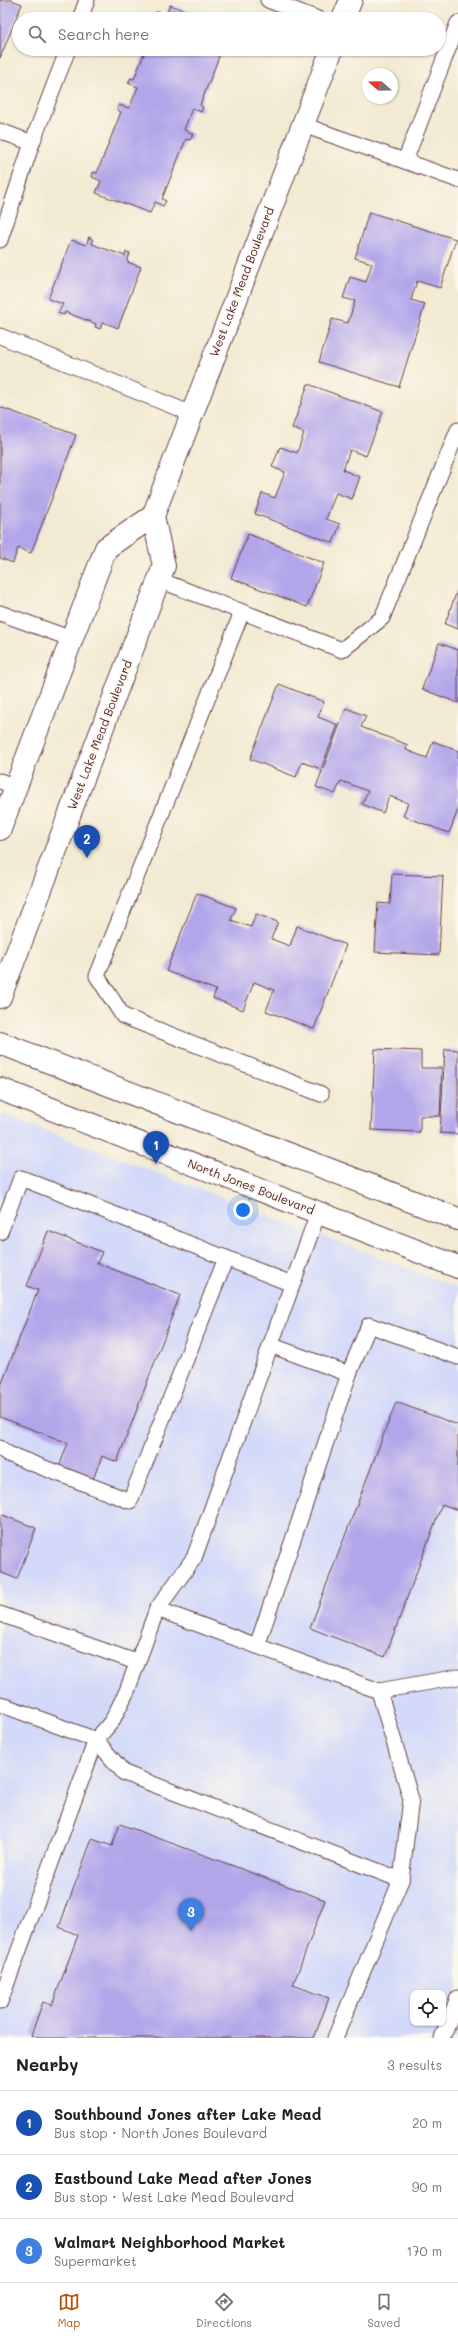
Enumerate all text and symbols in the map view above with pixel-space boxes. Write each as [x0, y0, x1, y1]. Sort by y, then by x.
search box [12, 12, 446, 56]
icon: search [26, 23, 48, 45]
text: Search here [58, 24, 149, 44]
north arrow [362, 68, 398, 104]
street label: West Lake Mead Boulevard [205, 204, 277, 359]
street label: West Lake Mead Boulevard [63, 657, 135, 812]
pin: 2 [74, 825, 100, 858]
pin: 1 [143, 1131, 169, 1164]
street label: North Jones Boulevard [186, 1155, 317, 1218]
your location [233, 1200, 253, 1220]
pin: 3 [178, 1898, 204, 1931]
map controls [410, 1990, 446, 2026]
button: locate [410, 1990, 446, 2026]
text: Nearby [16, 2053, 78, 2075]
text: 3 results [387, 2056, 442, 2073]
text: Southbound Jones after Lake Mead [54, 2104, 321, 2124]
text: 1 [26, 2114, 32, 2131]
text: 20 m [412, 2114, 442, 2131]
text: Bus stop · North Jones Boulevard [54, 2124, 267, 2141]
text: Eastbound Lake Mead after Jones [54, 2168, 312, 2188]
text: 2 [25, 2178, 33, 2195]
text: 90 m [412, 2178, 442, 2195]
text: Bus stop · West Lake Mead Boulevard [54, 2188, 294, 2205]
text: Walmart Neighborhood Market [54, 2232, 285, 2252]
text: 3 [25, 2242, 33, 2259]
text: 170 m [406, 2242, 442, 2259]
text: Supermarket [54, 2252, 137, 2269]
tab: Map [58, 2291, 80, 2330]
tab: Directions [196, 2291, 252, 2330]
tab: Saved [367, 2291, 400, 2330]

